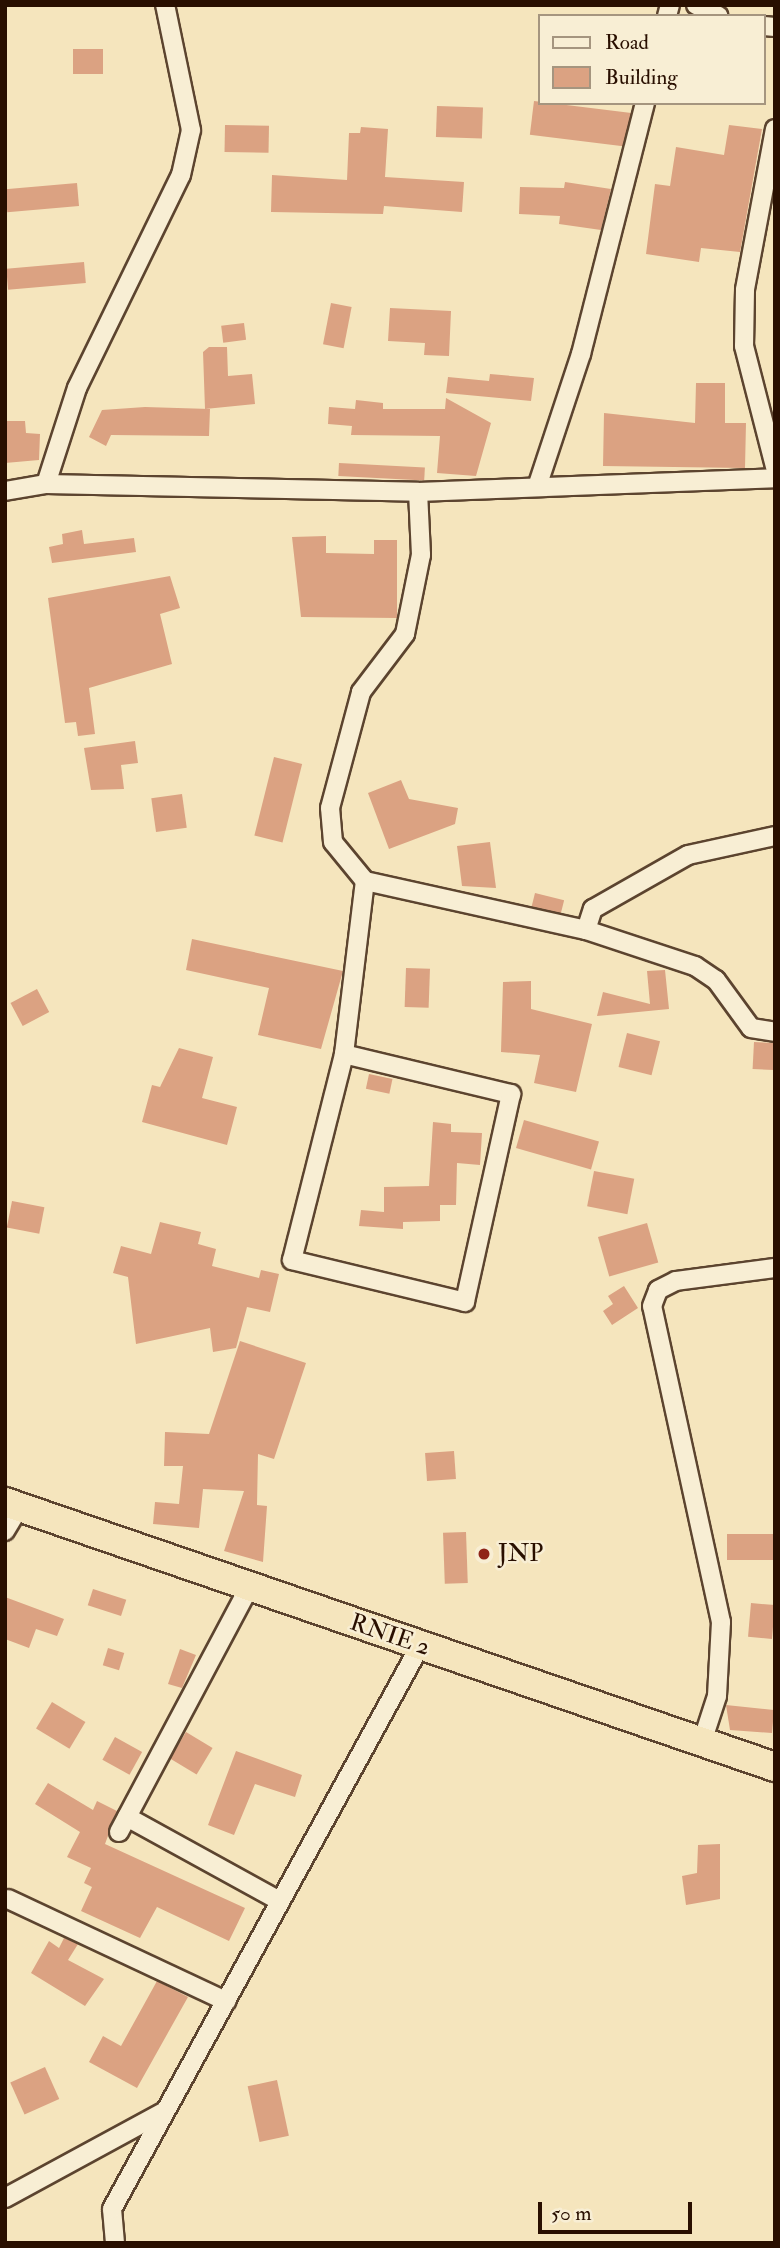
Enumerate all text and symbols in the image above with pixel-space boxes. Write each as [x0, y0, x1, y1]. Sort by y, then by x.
legend [538, 14, 766, 105]
text: Road [605, 29, 649, 56]
text: Building [605, 64, 678, 91]
place label: JNP [498, 1540, 543, 1568]
marker: JNP [476, 1546, 492, 1562]
street label: RNIE 2 [346, 1608, 434, 1662]
scale bar [542, 2188, 696, 2232]
text: 50 m [551, 2200, 592, 2227]

